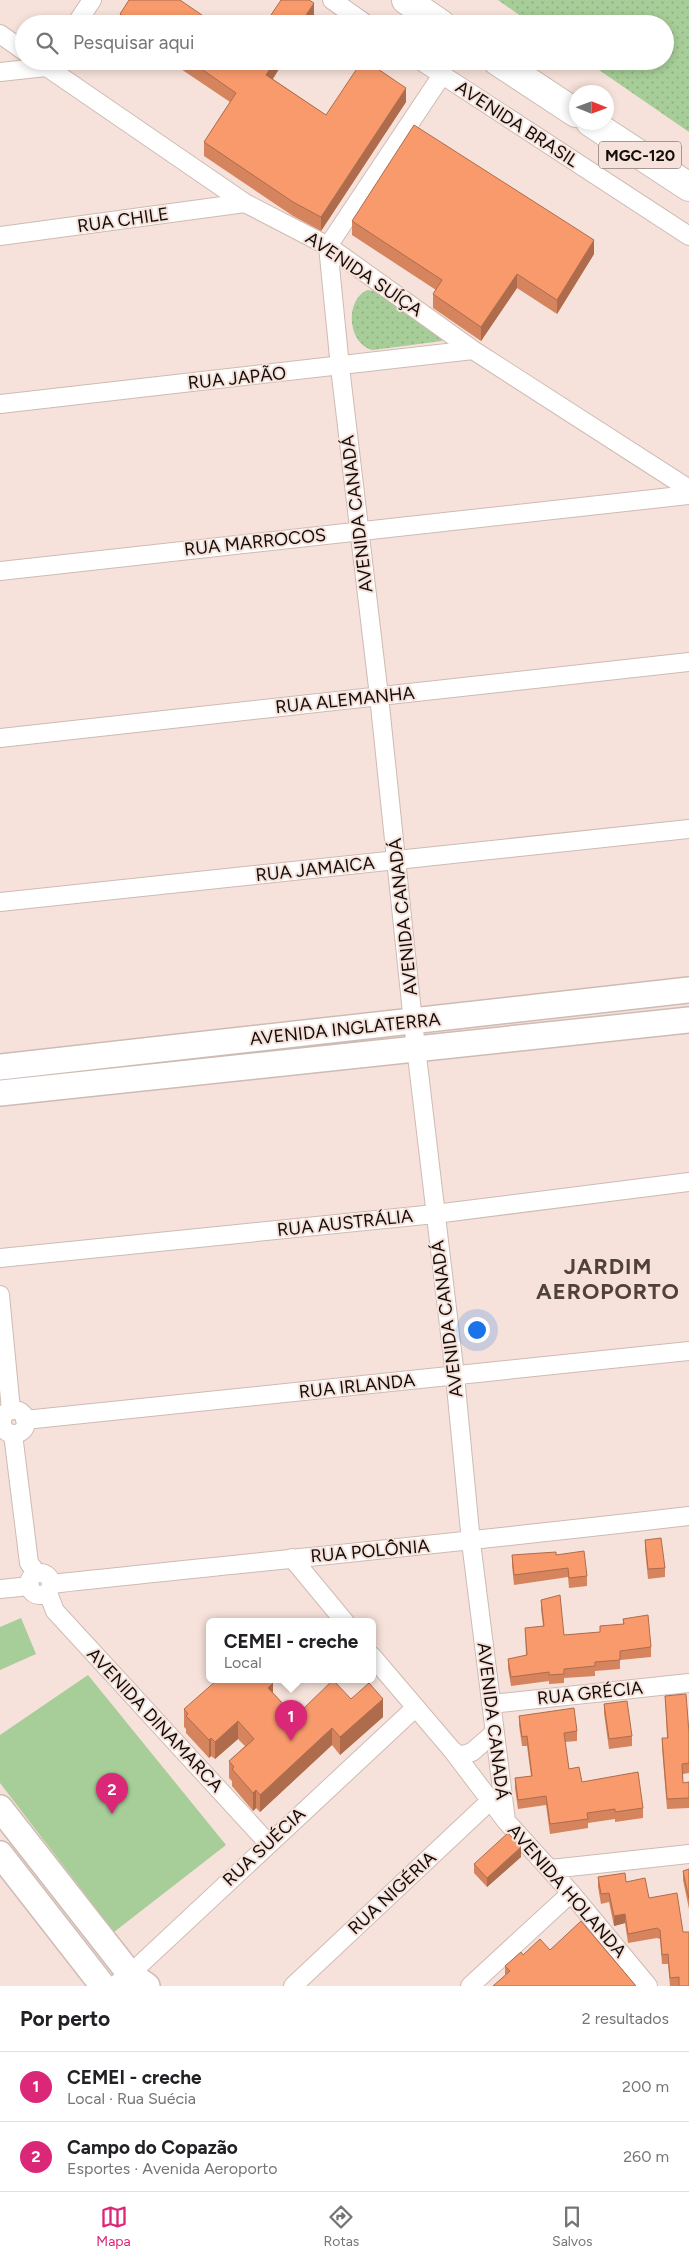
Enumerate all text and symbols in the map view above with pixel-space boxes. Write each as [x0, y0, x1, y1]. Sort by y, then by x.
search box [15, 15, 674, 70]
icon: search [33, 29, 61, 57]
text: Pesquisar aqui [73, 31, 194, 54]
street label: AVENIDA BRASIL [451, 76, 583, 172]
north arrow [569, 85, 614, 130]
road number: MGC-120 [599, 142, 681, 168]
street label: RUA CHILE [76, 203, 170, 237]
street label: AVENIDA SUÍÇA [301, 227, 427, 321]
street label: RUA JAPÃO [187, 362, 287, 394]
street label: AVENIDA CANADÁ [336, 434, 378, 594]
street label: RUA MARROCOS [183, 524, 327, 560]
street label: RUA ALEMANHA [274, 682, 416, 718]
street label: AVENIDA CANADÁ [384, 837, 422, 997]
street label: RUA JAMAICA [254, 852, 376, 886]
street label: AVENIDA INGLATERRA [249, 1008, 441, 1050]
street label: RUA AUSTRÁLIA [276, 1205, 414, 1241]
street label: AVENIDA CANADÁ [426, 1239, 468, 1399]
district label: JARDIM AEROPORTO [536, 1253, 680, 1305]
your location [464, 1317, 490, 1343]
street label: RUA IRLANDA [298, 1369, 416, 1403]
street label: RUA POLÔNIA [310, 1535, 430, 1567]
popup [206, 1618, 376, 1683]
text: CEMEI - creche [224, 1630, 358, 1653]
street label: AVENIDA CANADÁ [472, 1641, 514, 1801]
street label: AVENIDA DINAMARCA [82, 1643, 228, 1797]
text: Local [224, 1653, 262, 1672]
street label: RUA GRÉCIA [536, 1677, 644, 1709]
pin: 1 [275, 1700, 307, 1741]
pin: 2 [96, 1773, 128, 1814]
street label: RUA SUÉCIA [218, 1803, 310, 1891]
street label: AVENIDA HOLANDA [503, 1820, 631, 1962]
street label: RUA NIGÉRIA [344, 1847, 440, 1939]
text: Por perto [20, 2006, 110, 2031]
text: 2 resultados [582, 2009, 669, 2028]
text: CEMEI - creche [67, 2066, 202, 2089]
text: 1 [33, 2077, 39, 2096]
text: 200 m [622, 2077, 669, 2096]
text: Local · Rua Suécia [67, 2089, 196, 2108]
text: Campo do Copazão [67, 2136, 238, 2159]
text: 2 [31, 2147, 41, 2166]
text: 260 m [623, 2147, 669, 2166]
text: Esportes · Avenida Aeroporto [67, 2159, 277, 2178]
tab: Mapa [96, 2203, 131, 2250]
tab: Rotas [324, 2203, 359, 2250]
tab: Salvos [552, 2203, 593, 2250]

